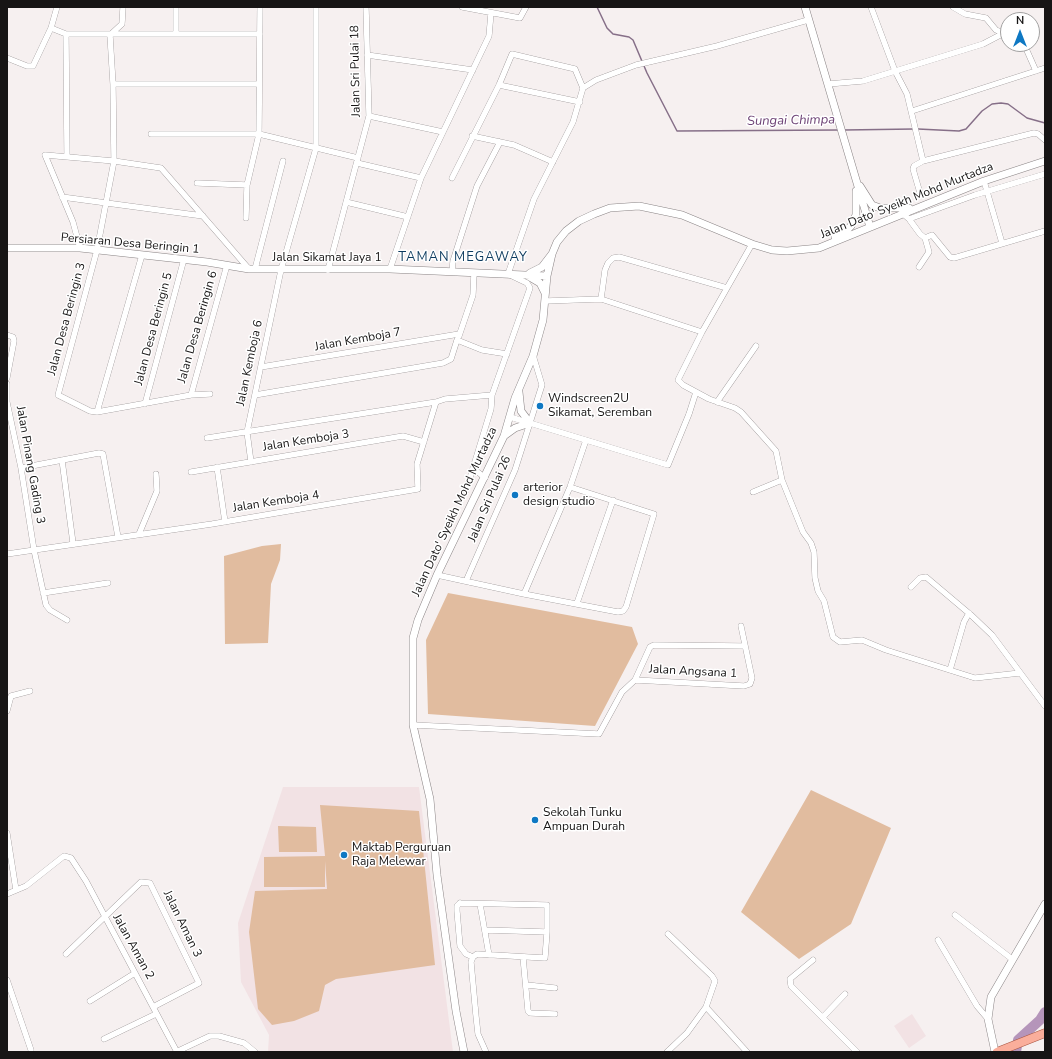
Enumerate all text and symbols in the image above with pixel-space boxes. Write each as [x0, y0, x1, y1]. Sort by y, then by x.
north arrow [1000, 12, 1040, 52]
text: N [1016, 13, 1024, 28]
street label: Jalan Sri Pulai 18 [348, 25, 364, 117]
water label: Sungai Chimpa [747, 112, 835, 130]
street label: Jalan Dato' Syeikh Mohd Murtadza [818, 160, 996, 242]
street label: Persiaran Desa Beringin 1 [60, 231, 200, 257]
district label: TAMAN MEGAWAY [398, 250, 528, 266]
street label: Jalan Sikamat Jaya 1 [272, 251, 382, 265]
street label: Jalan Desa Beringin 3 [45, 261, 89, 377]
street label: Jalan Desa Beringin 6 [175, 269, 221, 385]
street label: Jalan Desa Beringin 5 [132, 271, 176, 387]
street label: Jalan Kemboja 6 [234, 319, 266, 407]
street label: Jalan Kemboja 7 [314, 325, 402, 355]
place label: Windscreen2U Sikamat, Seremban [548, 392, 652, 420]
marker: Windscreen2U Sikamat, Seremban [535, 401, 545, 411]
street label: Jalan Pinang Gading 3 [13, 405, 47, 525]
street label: Jalan Dato' Syeikh Mohd Murtadza [409, 425, 501, 599]
street label: Jalan Kemboja 3 [262, 427, 350, 455]
street label: Jalan Sri Pulai 26 [465, 454, 515, 544]
place label: arterior design studio [523, 481, 595, 509]
street label: Jalan Kemboja 4 [232, 488, 320, 516]
marker: arterior design studio [510, 490, 520, 500]
street label: Jalan Angsana 1 [649, 663, 737, 681]
place label: Sekolah Tunku Ampuan Durah [543, 806, 625, 834]
marker: Sekolah Tunku Ampuan Durah [530, 815, 540, 825]
place label: Maktab Perguruan Raja Melewar [352, 841, 451, 869]
marker: Maktab Perguruan Raja Melewar [339, 850, 349, 860]
street label: Jalan Aman 3 [160, 888, 204, 960]
street label: Jalan Aman 2 [109, 912, 157, 982]

